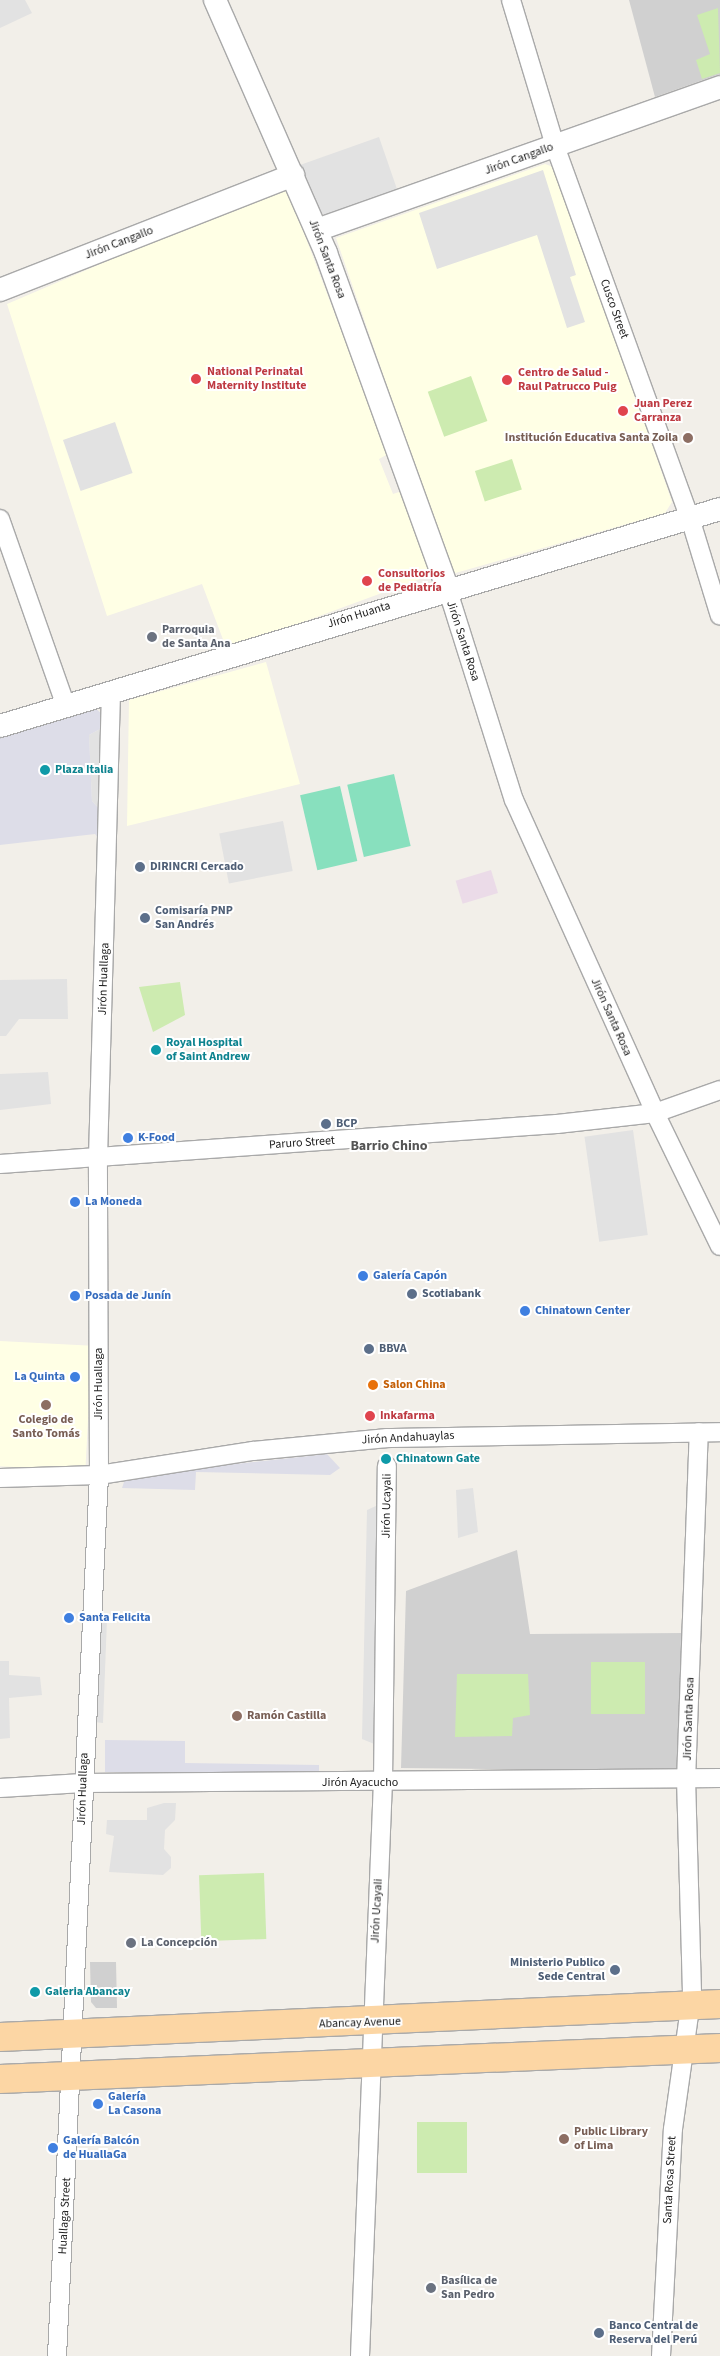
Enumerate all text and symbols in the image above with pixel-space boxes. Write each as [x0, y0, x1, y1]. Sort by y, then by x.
street label: Jirón Cangallo [483, 140, 555, 178]
street label: Jirón Santa Rosa [305, 217, 349, 301]
street label: Jirón Cangallo [83, 223, 155, 263]
street label: Cusco Street [597, 277, 631, 341]
place label: National Perinatal Maternity Institute [207, 365, 307, 393]
place label: Centro de Salud - Raul Patrucco Puig [518, 366, 617, 394]
marker: National Perinatal Maternity Institute [189, 372, 203, 386]
marker: Centro de Salud - Raul Patrucco Puig [500, 373, 514, 387]
place label: Juan Perez Carranza [634, 397, 692, 425]
marker: Juan Perez Carranza [616, 404, 630, 418]
place label: Institución Educativa Santa Zoila [505, 431, 678, 445]
marker: Institución Educativa Santa Zoila [682, 432, 694, 444]
place label: Consultorios de Pediatría [378, 567, 445, 595]
marker: Consultorios de Pediatría [360, 574, 374, 588]
street label: Jirón Huanta [326, 599, 392, 631]
street label: Jirón Santa Rosa [443, 599, 483, 683]
place label: Parroquia de Santa Ana [162, 623, 230, 651]
marker: Parroquia de Santa Ana [146, 631, 158, 643]
place label: Plaza Italia [55, 763, 113, 777]
marker: Plaza Italia [39, 764, 51, 776]
place label: DIRINCRI Cercado [150, 860, 244, 874]
marker: DIRINCRI Cercado [134, 861, 146, 873]
place label: Comisaría PNP San Andrés [155, 904, 233, 932]
marker: Comisaría PNP San Andrés [139, 912, 151, 924]
street label: Jirón Huallaga [96, 942, 112, 1016]
street label: Jirón Santa Rosa [587, 976, 635, 1058]
place label: Royal Hospital of Saint Andrew [166, 1036, 250, 1064]
marker: Royal Hospital of Saint Andrew [150, 1044, 162, 1056]
place label: BCP [336, 1117, 357, 1131]
marker: BCP [320, 1118, 332, 1130]
place label: K-Food [138, 1131, 175, 1145]
marker: K-Food [122, 1132, 134, 1144]
street label: Paruro Street [269, 1134, 335, 1152]
district label: Barrio Chino [350, 1138, 428, 1154]
place label: La Moneda [85, 1195, 142, 1209]
marker: La Moneda [69, 1196, 81, 1208]
place label: Galería Capón [373, 1269, 447, 1283]
marker: Galería Capón [357, 1270, 369, 1282]
place label: Scotiabank [422, 1287, 481, 1301]
marker: Scotiabank [406, 1288, 418, 1300]
place label: Posada de Junín [85, 1289, 171, 1303]
marker: Posada de Junín [69, 1290, 81, 1302]
place label: Chinatown Center [535, 1304, 630, 1318]
marker: Chinatown Center [519, 1305, 531, 1317]
place label: BBVA [379, 1342, 407, 1356]
marker: BBVA [363, 1343, 375, 1355]
street label: Jirón Huallaga [92, 1348, 106, 1420]
place label: La Quinta [14, 1370, 65, 1384]
marker: La Quinta [69, 1371, 81, 1383]
place label: Salon China [383, 1378, 446, 1392]
marker: Salon China [367, 1379, 379, 1391]
marker: Colegio de Santo Tomás [40, 1399, 52, 1411]
place label: Inkafarma [380, 1409, 435, 1423]
marker: Inkafarma [364, 1410, 376, 1422]
place label: Colegio de Santo Tomás [12, 1413, 80, 1441]
street label: Jirón Andahuaylas [361, 1428, 455, 1448]
place label: Chinatown Gate [396, 1452, 480, 1466]
marker: Chinatown Gate [380, 1453, 392, 1465]
street label: Jirón Ucayali [379, 1473, 395, 1539]
place label: Santa Felicita [79, 1611, 151, 1625]
marker: Santa Felicita [63, 1612, 75, 1624]
street label: Jirón Santa Rosa [680, 1677, 698, 1761]
place label: Ramón Castilla [247, 1709, 326, 1723]
marker: Ramón Castilla [231, 1710, 243, 1722]
street label: Jirón Huallaga [75, 1752, 91, 1826]
street label: Jirón Ayacucho [322, 1776, 398, 1790]
street label: Jirón Ucayali [368, 1878, 386, 1944]
place label: La Concepción [141, 1936, 217, 1950]
marker: La Concepción [125, 1937, 137, 1949]
place label: Ministerio Publico Sede Central [510, 1956, 605, 1984]
marker: Ministerio Publico Sede Central [609, 1964, 621, 1976]
place label: Galeria Abancay [45, 1985, 130, 1999]
marker: Galeria Abancay [29, 1986, 41, 1998]
street label: Abancay Avenue [319, 2014, 401, 2032]
place label: Galería La Casona [108, 2090, 161, 2118]
marker: Galería La Casona [92, 2098, 104, 2110]
place label: Public Library of Lima [574, 2125, 648, 2153]
marker: Public Library of Lima [558, 2133, 570, 2145]
place label: Galería Balcón de HuallaGa [63, 2134, 139, 2162]
street label: Santa Rosa Street [661, 2136, 679, 2224]
marker: Galería Balcón de HuallaGa [47, 2142, 59, 2154]
street label: Huallaga Street [56, 2177, 74, 2255]
place label: Basílica de San Pedro [441, 2274, 497, 2302]
marker: Basílica de San Pedro [425, 2282, 437, 2294]
place label: Banco Central de Reserva del Perú [609, 2319, 698, 2347]
marker: Banco Central de Reserva del Perú [593, 2327, 605, 2339]

